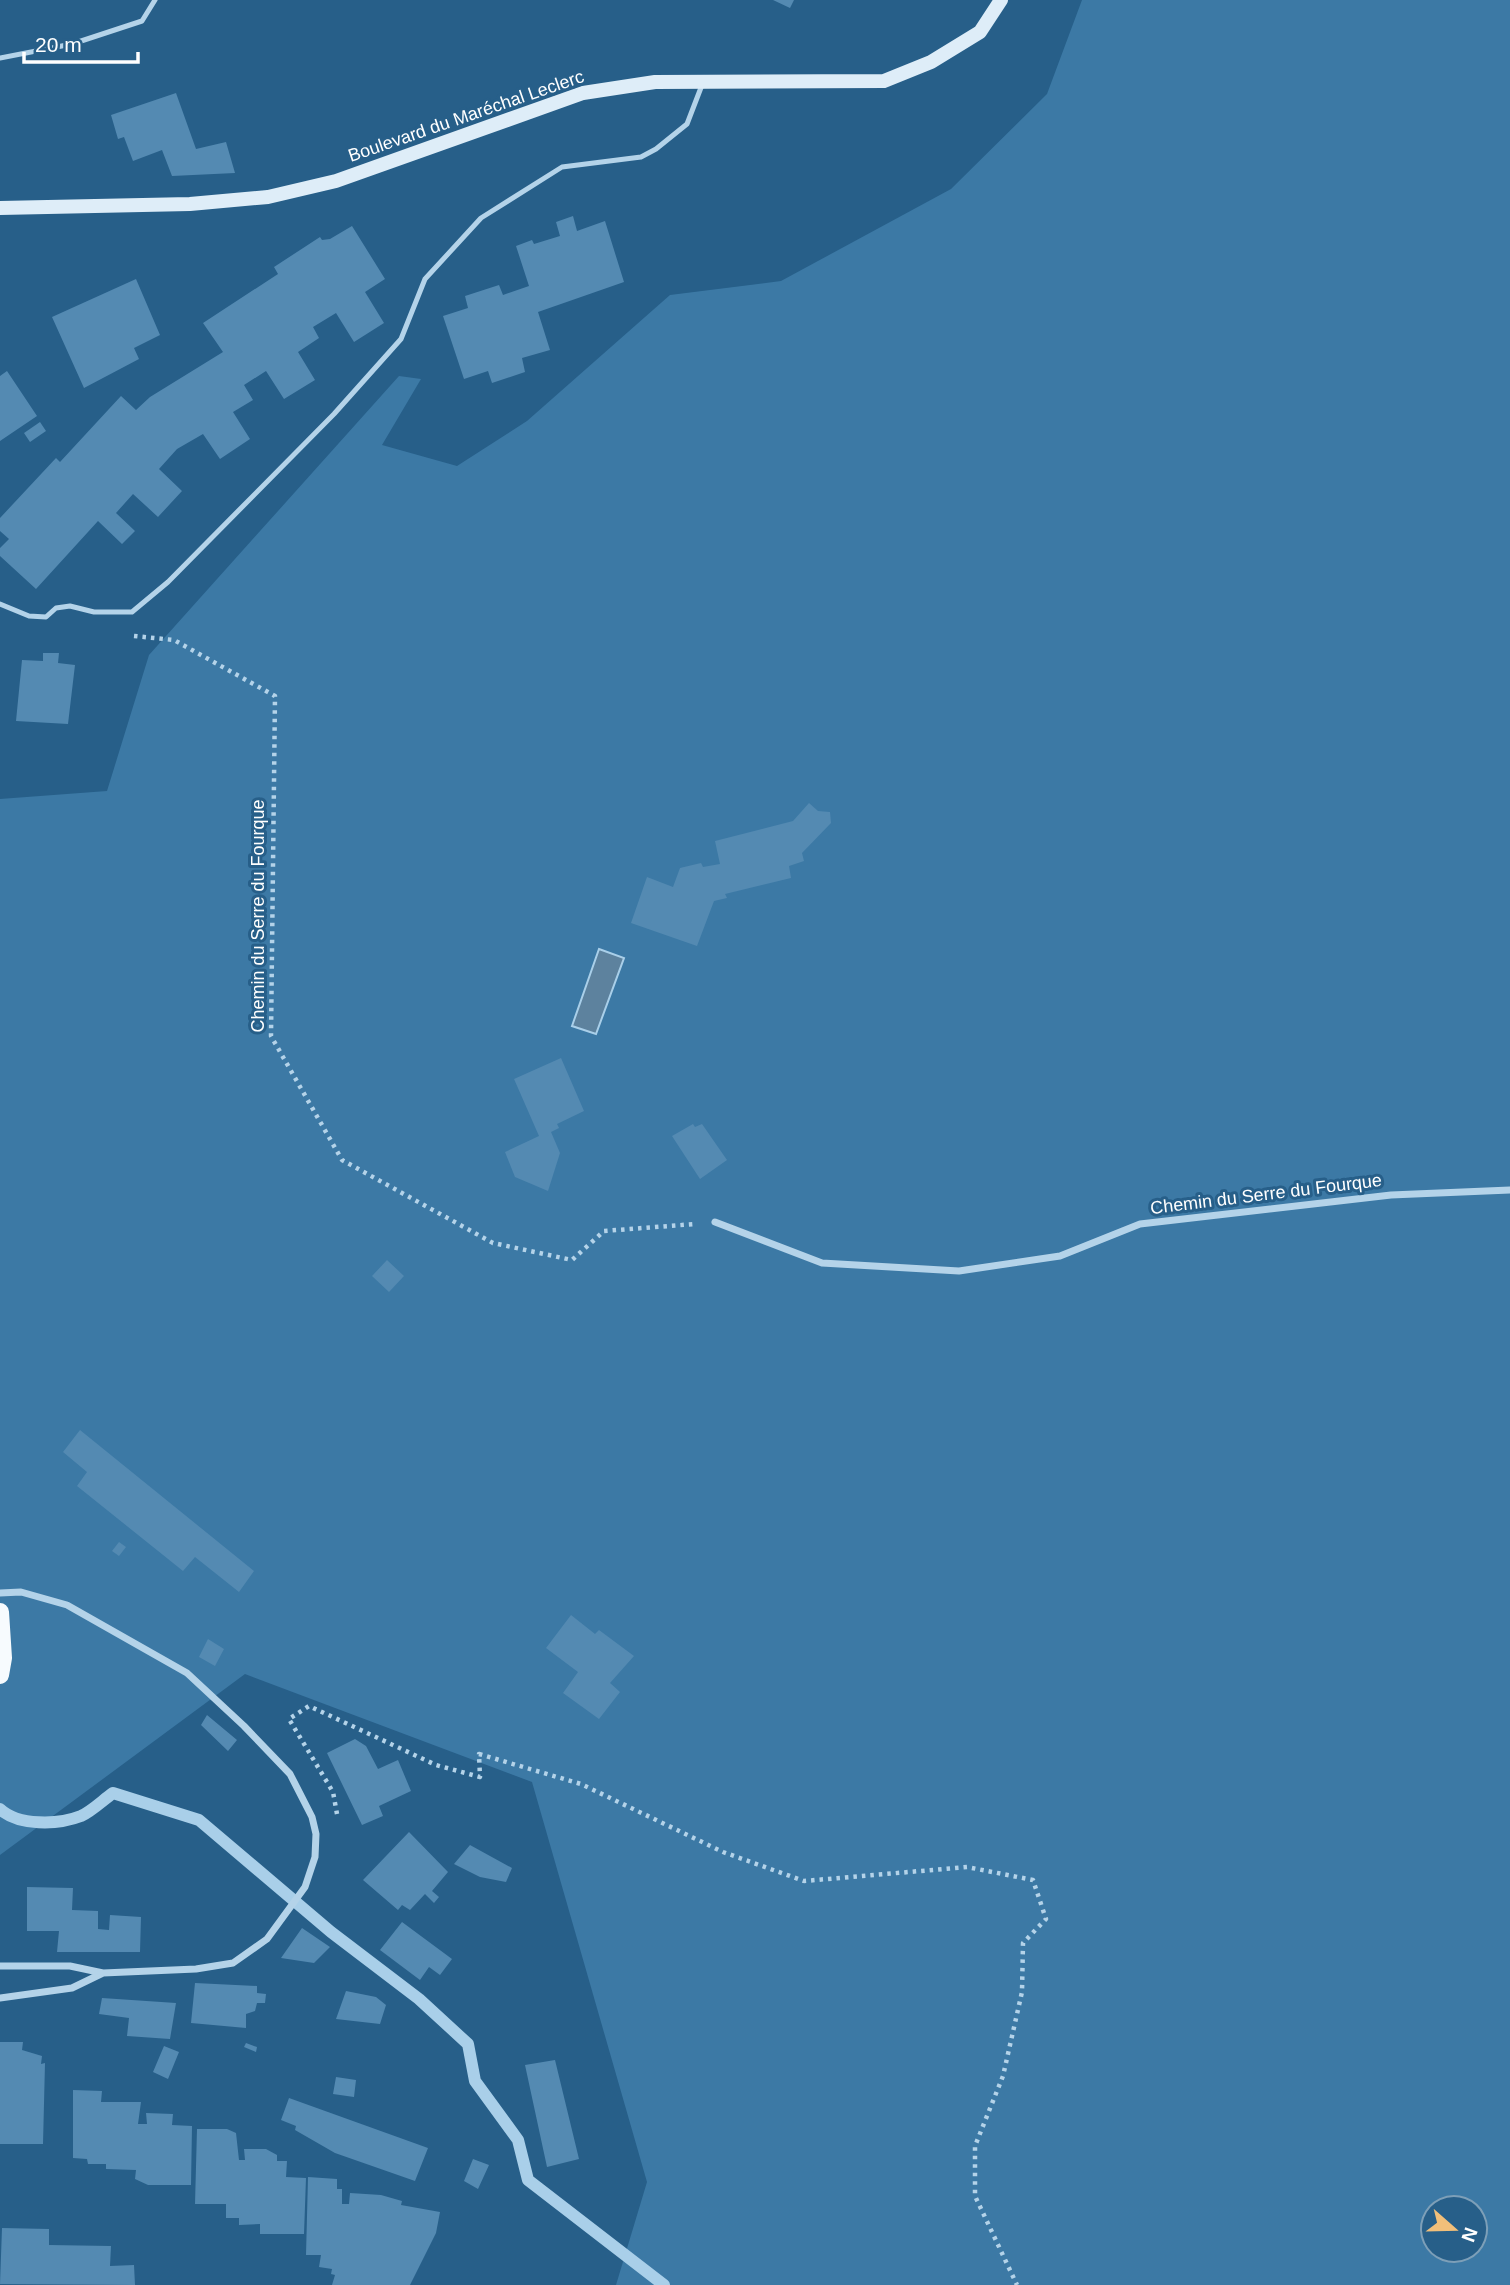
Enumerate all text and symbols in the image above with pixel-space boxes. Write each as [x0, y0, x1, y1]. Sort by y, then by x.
scale bar [24, 21, 138, 65]
text: 20 m [35, 33, 82, 56]
street label: Boulevard du Maréchal Leclerc [345, 66, 587, 166]
street label: Chemin du Serre du Fourque [248, 799, 268, 1033]
street label: Chemin du Serre du Fourque [1149, 1170, 1383, 1218]
north arrow [1419, 2194, 1489, 2264]
text: N [1457, 2225, 1482, 2245]

